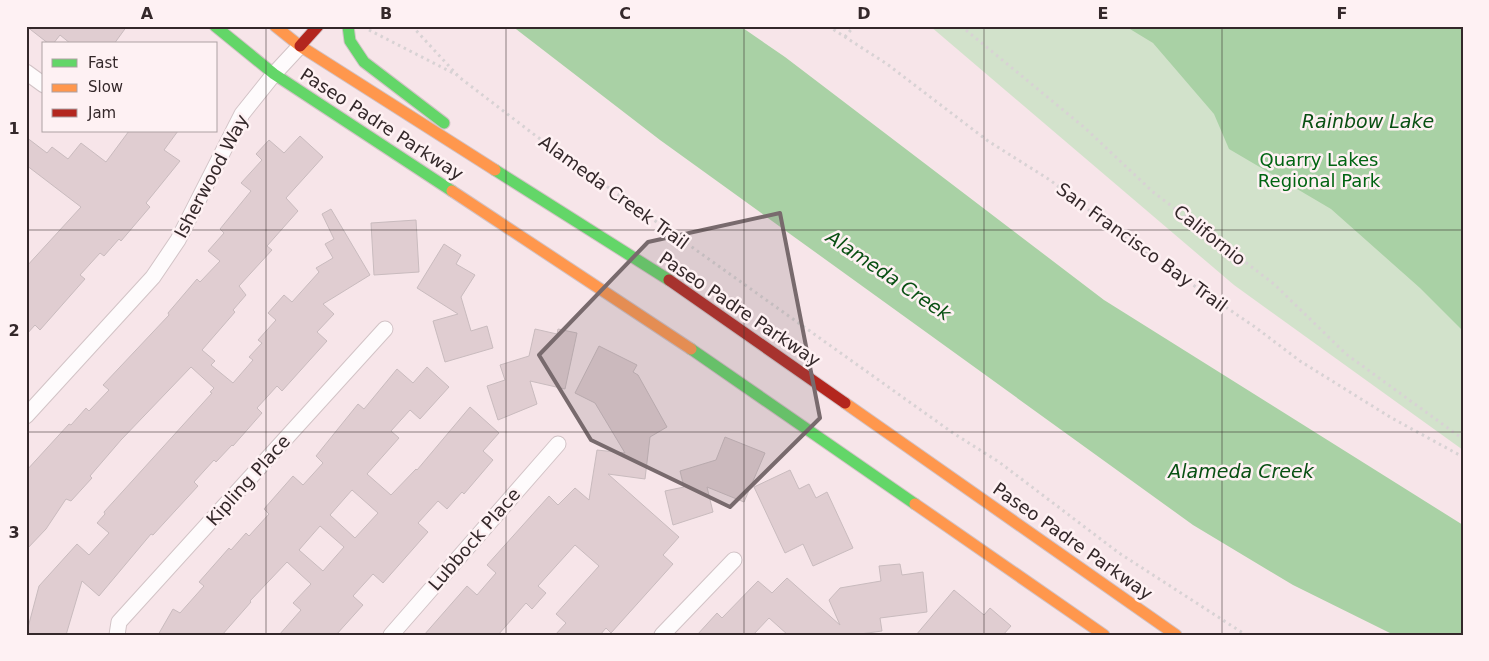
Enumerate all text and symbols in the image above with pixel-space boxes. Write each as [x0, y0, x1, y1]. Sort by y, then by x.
text: A [141, 4, 154, 23]
text: B [380, 4, 392, 23]
text: C [619, 4, 631, 23]
text: D [857, 4, 871, 23]
text: E [1098, 4, 1108, 23]
text: F [1337, 4, 1347, 23]
legend [42, 42, 218, 132]
text: Fast [88, 54, 118, 72]
street label: Paseo Padre Parkway [297, 63, 468, 185]
text: Slow [88, 78, 123, 96]
text: Jam [87, 104, 116, 122]
street label: Isherwood Way [170, 110, 253, 241]
water label: Rainbow Lake [1302, 110, 1434, 132]
text: 1 [8, 119, 20, 138]
street label: Alameda Creek Trail [535, 131, 693, 253]
park label: Quarry Lakes Regional Park [1258, 149, 1381, 191]
street label: San Francisco Bay Trail [1053, 178, 1231, 316]
street label: Californio [1170, 200, 1250, 270]
water label: Alameda Creek [821, 224, 956, 325]
street label: Paseo Padre Parkway [655, 247, 825, 371]
text: 2 [8, 321, 20, 340]
street label: Kipling Place [202, 430, 294, 530]
water label: Alameda Creek [1166, 460, 1315, 482]
street label: Paseo Padre Parkway [989, 478, 1157, 604]
street label: Lubbock Place [424, 483, 524, 595]
text: 3 [8, 523, 20, 542]

